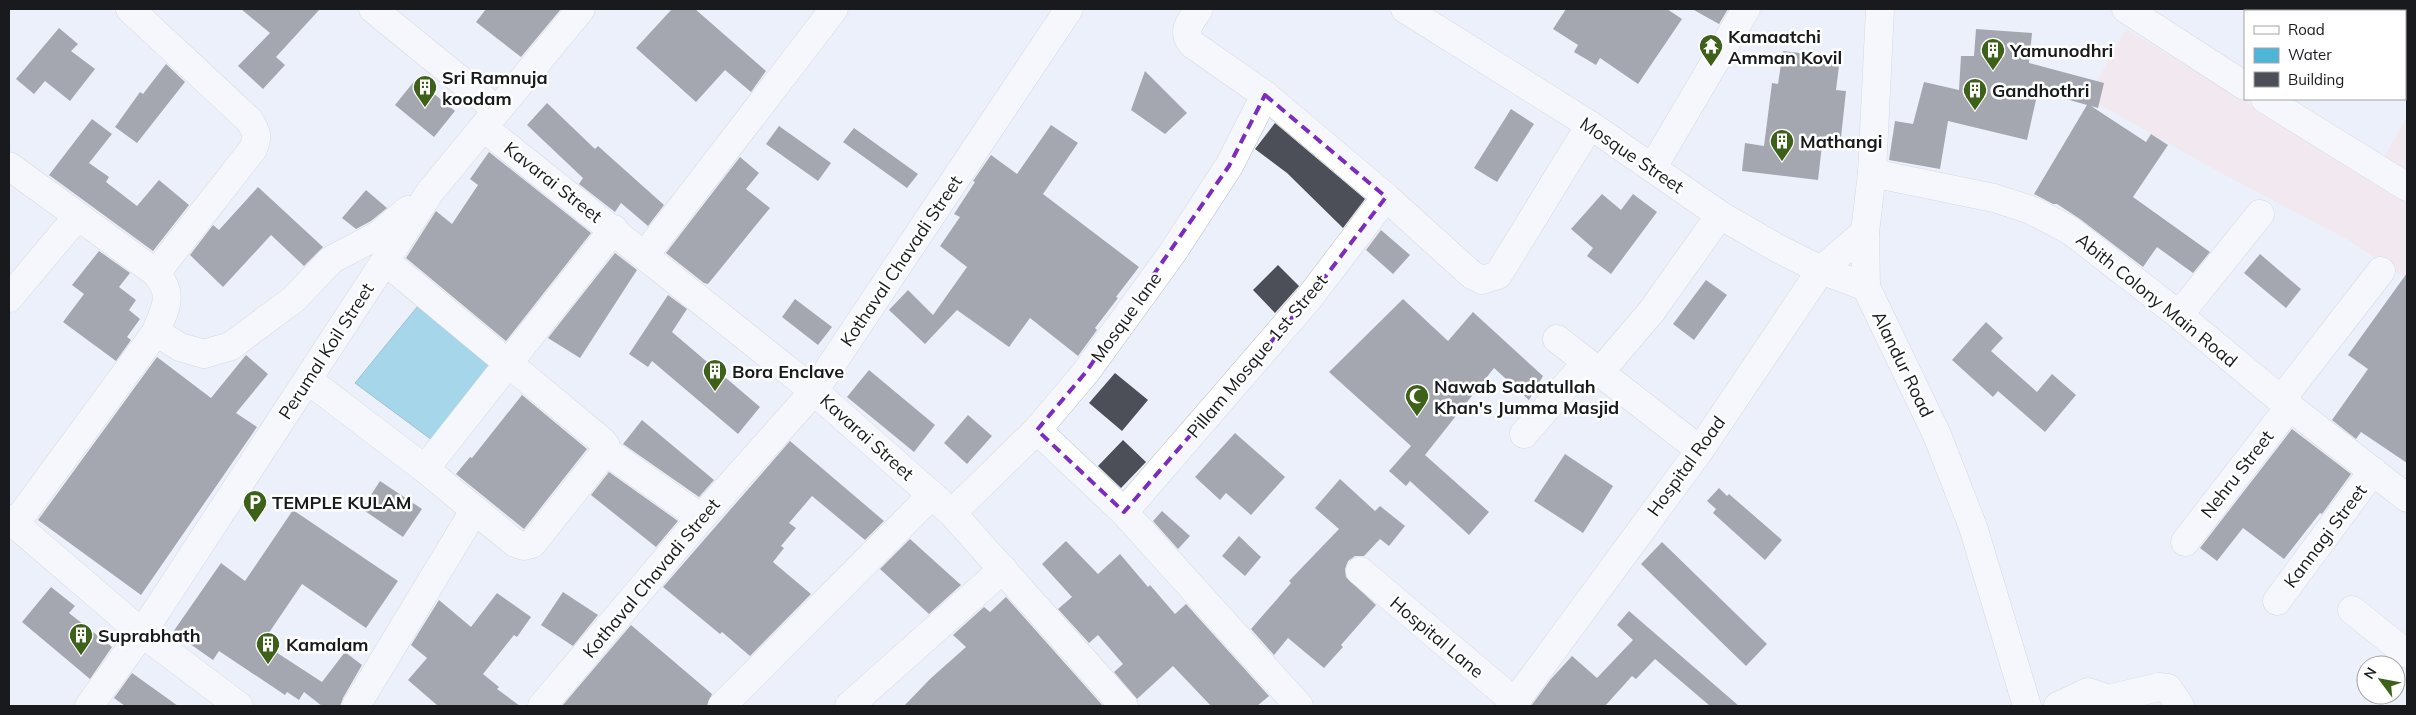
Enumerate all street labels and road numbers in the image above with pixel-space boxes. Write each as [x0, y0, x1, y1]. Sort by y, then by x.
street label: Mosque Street [1576, 112, 1688, 198]
street label: Kavarai Street [499, 137, 607, 227]
street label: Kothaval Chavadi Street [835, 171, 967, 351]
street label: Abith Colony Main Road [2072, 228, 2242, 372]
street label: Mosque lane [1086, 267, 1166, 367]
street label: Pillam Mosque 1st Street [1182, 269, 1332, 443]
street label: Perumal Koil Street [273, 278, 379, 424]
street label: Alandur Road [1867, 307, 1939, 421]
street label: Kavarai Street [815, 389, 919, 485]
street label: Hospital Road [1642, 411, 1730, 521]
street label: Nehru Street [2196, 425, 2278, 523]
street label: Kannagi Street [2279, 480, 2371, 592]
street label: Kothaval Chavadi Street [577, 493, 725, 663]
street label: Hospital Lane [1386, 591, 1488, 683]

